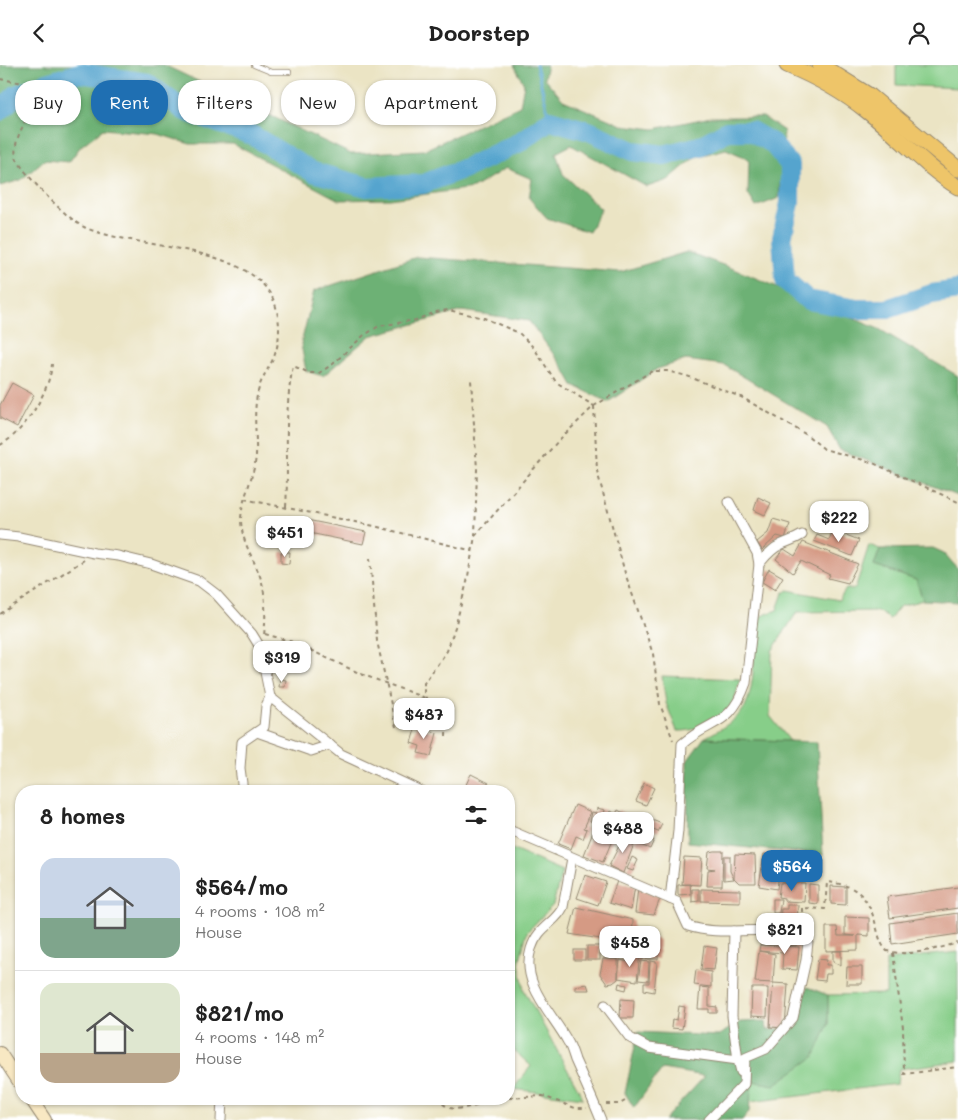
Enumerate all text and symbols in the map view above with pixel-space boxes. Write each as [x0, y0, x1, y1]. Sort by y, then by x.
text: Doorstep [428, 18, 530, 47]
icon: back [25, 19, 53, 47]
icon: person [905, 19, 933, 47]
chip: Buy [15, 80, 81, 125]
chip: Rent [91, 80, 168, 125]
chip: Filters [178, 80, 271, 125]
chip: New [281, 80, 355, 125]
chip: Apartment [365, 80, 496, 125]
pin: $222 [809, 501, 869, 543]
text: $222 [821, 506, 857, 527]
pin: $451 [255, 515, 315, 558]
text: $451 [267, 521, 303, 542]
pin: $319 [252, 641, 312, 683]
text: $319 [264, 646, 300, 667]
pin: $487 [394, 697, 454, 740]
text: $487 [405, 703, 443, 724]
icon: filters [462, 801, 490, 829]
text: 8 homes [40, 802, 125, 829]
pin: $488 [593, 811, 653, 854]
text: $488 [603, 817, 643, 838]
pin: $564 [762, 849, 822, 892]
text: $564 [772, 855, 812, 876]
text: $564/mo [195, 873, 288, 900]
icon: home [80, 878, 140, 938]
text: 4 rooms · 108 m² [195, 900, 325, 921]
pin: $821 [755, 913, 815, 955]
text: $821 [767, 918, 803, 939]
text: House [195, 921, 242, 942]
pin: $458 [600, 925, 660, 968]
text: $458 [610, 931, 650, 952]
text: $821/mo [195, 999, 284, 1026]
icon: home [80, 1003, 140, 1063]
text: 4 rooms · 148 m² [195, 1026, 324, 1047]
text: House [195, 1047, 242, 1068]

